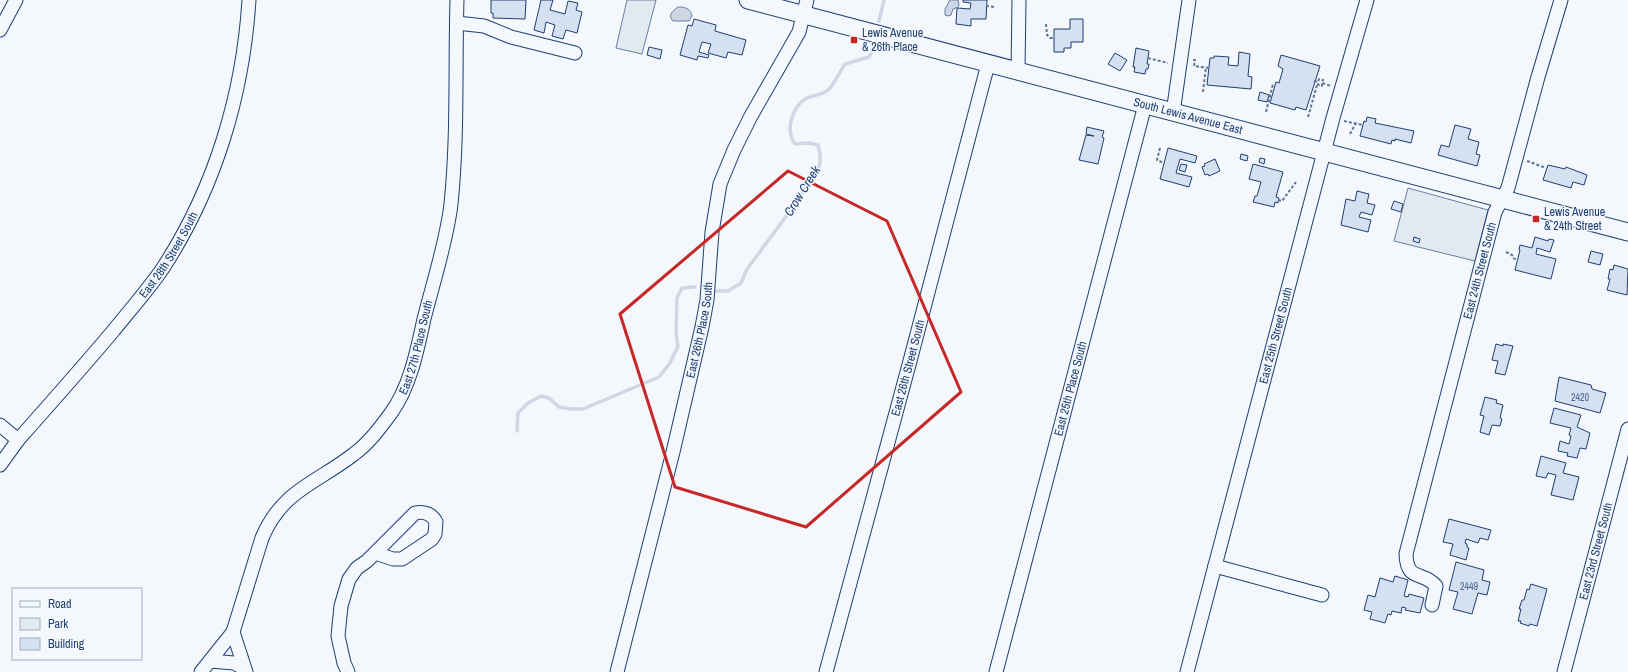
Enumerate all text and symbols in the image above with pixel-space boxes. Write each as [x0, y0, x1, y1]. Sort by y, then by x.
place label: Lewis Avenue & 26th Place [862, 25, 923, 55]
marker: Lewis Avenue & 26th Place [849, 35, 859, 45]
street label: South Lewis Avenue East [1132, 94, 1245, 138]
water label: Crow Creek [780, 162, 824, 219]
place label: Lewis Avenue & 24th Street [1544, 204, 1605, 234]
street label: East 28th Street South [135, 209, 202, 301]
marker: Lewis Avenue & 24th Street [1531, 214, 1541, 224]
street label: East 24th Street South [1460, 221, 1500, 321]
street label: East 26th Place South [682, 281, 716, 380]
street label: East 25th Street South [1255, 285, 1296, 386]
street label: East 27th Place South [395, 298, 437, 397]
street label: East 26th Street South [887, 318, 929, 418]
street label: East 25th Place South [1050, 339, 1091, 438]
house number: 2420 [1571, 391, 1590, 404]
street label: East 23rd Street South [1575, 501, 1616, 601]
house number: 2449 [1460, 580, 1479, 593]
legend [12, 588, 142, 660]
text: Road [48, 596, 72, 612]
text: Park [48, 616, 68, 632]
text: Building [48, 636, 85, 652]

